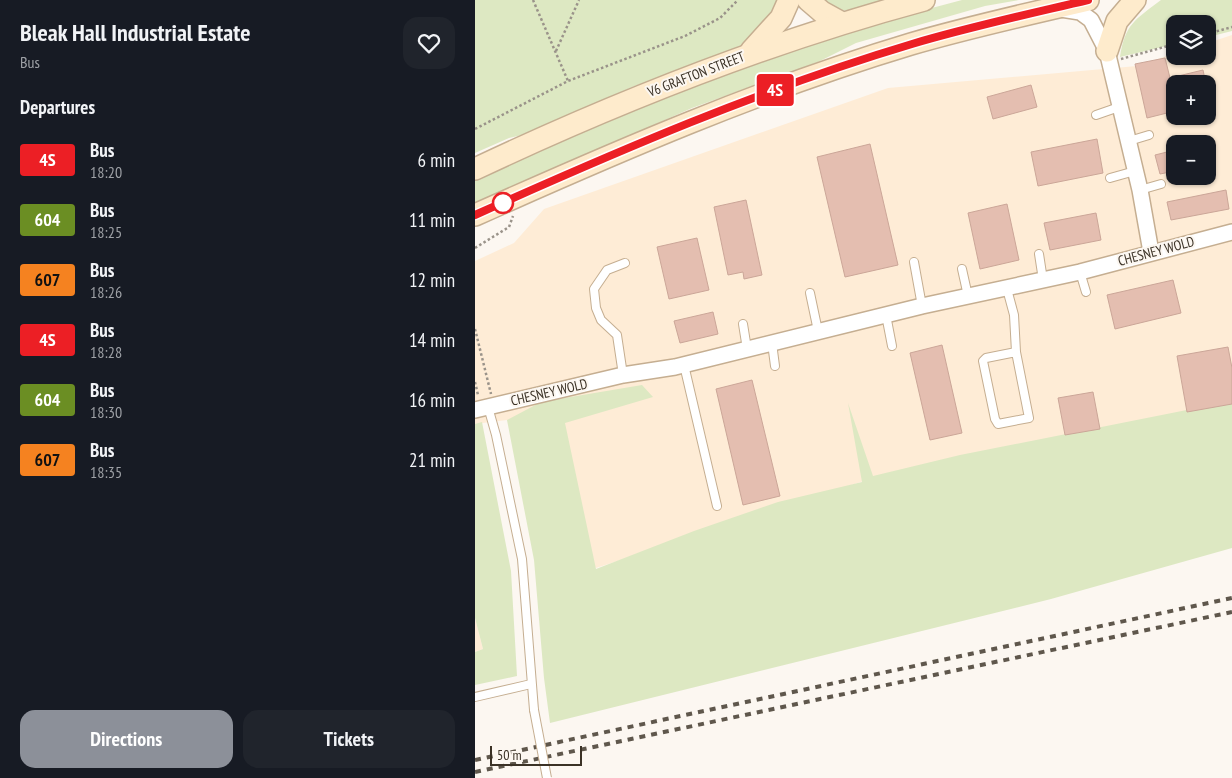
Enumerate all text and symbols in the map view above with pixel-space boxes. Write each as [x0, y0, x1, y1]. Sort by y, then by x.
map controls [1166, 15, 1216, 185]
button: layers [1166, 15, 1216, 65]
text: Bleak Hall Industrial Estate [20, 17, 251, 48]
button: heart [403, 17, 455, 69]
street label: V6 GRAFTON STREET [644, 47, 748, 101]
text: Bus [20, 52, 40, 72]
line badge: 4S [753, 74, 797, 106]
button: + [1166, 75, 1216, 125]
text: 4S [767, 78, 783, 101]
text: Departures [20, 95, 95, 119]
button: − [1166, 135, 1216, 185]
text: Bus [90, 138, 114, 162]
text: 4S [39, 148, 56, 171]
text: 6 min [418, 148, 455, 172]
text: 18:20 [90, 162, 122, 182]
unlabelled marker [492, 192, 514, 214]
text: Bus [90, 198, 114, 222]
text: 604 [35, 208, 60, 231]
text: 11 min [409, 208, 455, 232]
text: 18:25 [90, 222, 122, 242]
street label: CHESNEY WOLD [1116, 232, 1196, 270]
text: Bus [90, 258, 114, 282]
text: 607 [35, 268, 60, 291]
text: 12 min [409, 268, 455, 292]
text: 18:26 [90, 282, 122, 302]
text: Bus [90, 318, 114, 342]
text: 4S [39, 328, 56, 351]
text: 14 min [409, 328, 455, 352]
text: 18:28 [90, 342, 122, 362]
street label: CHESNEY WOLD [509, 374, 589, 410]
text: Bus [90, 378, 114, 402]
text: 604 [35, 388, 60, 411]
text: 16 min [409, 388, 455, 412]
text: 18:30 [90, 402, 122, 422]
text: Bus [90, 438, 114, 462]
text: 607 [35, 448, 60, 471]
text: 21 min [409, 448, 455, 472]
text: 18:35 [90, 462, 122, 482]
button: Directions [20, 710, 233, 768]
button: Tickets [243, 710, 455, 768]
scale bar [490, 743, 583, 766]
text: 50 m [497, 746, 522, 764]

